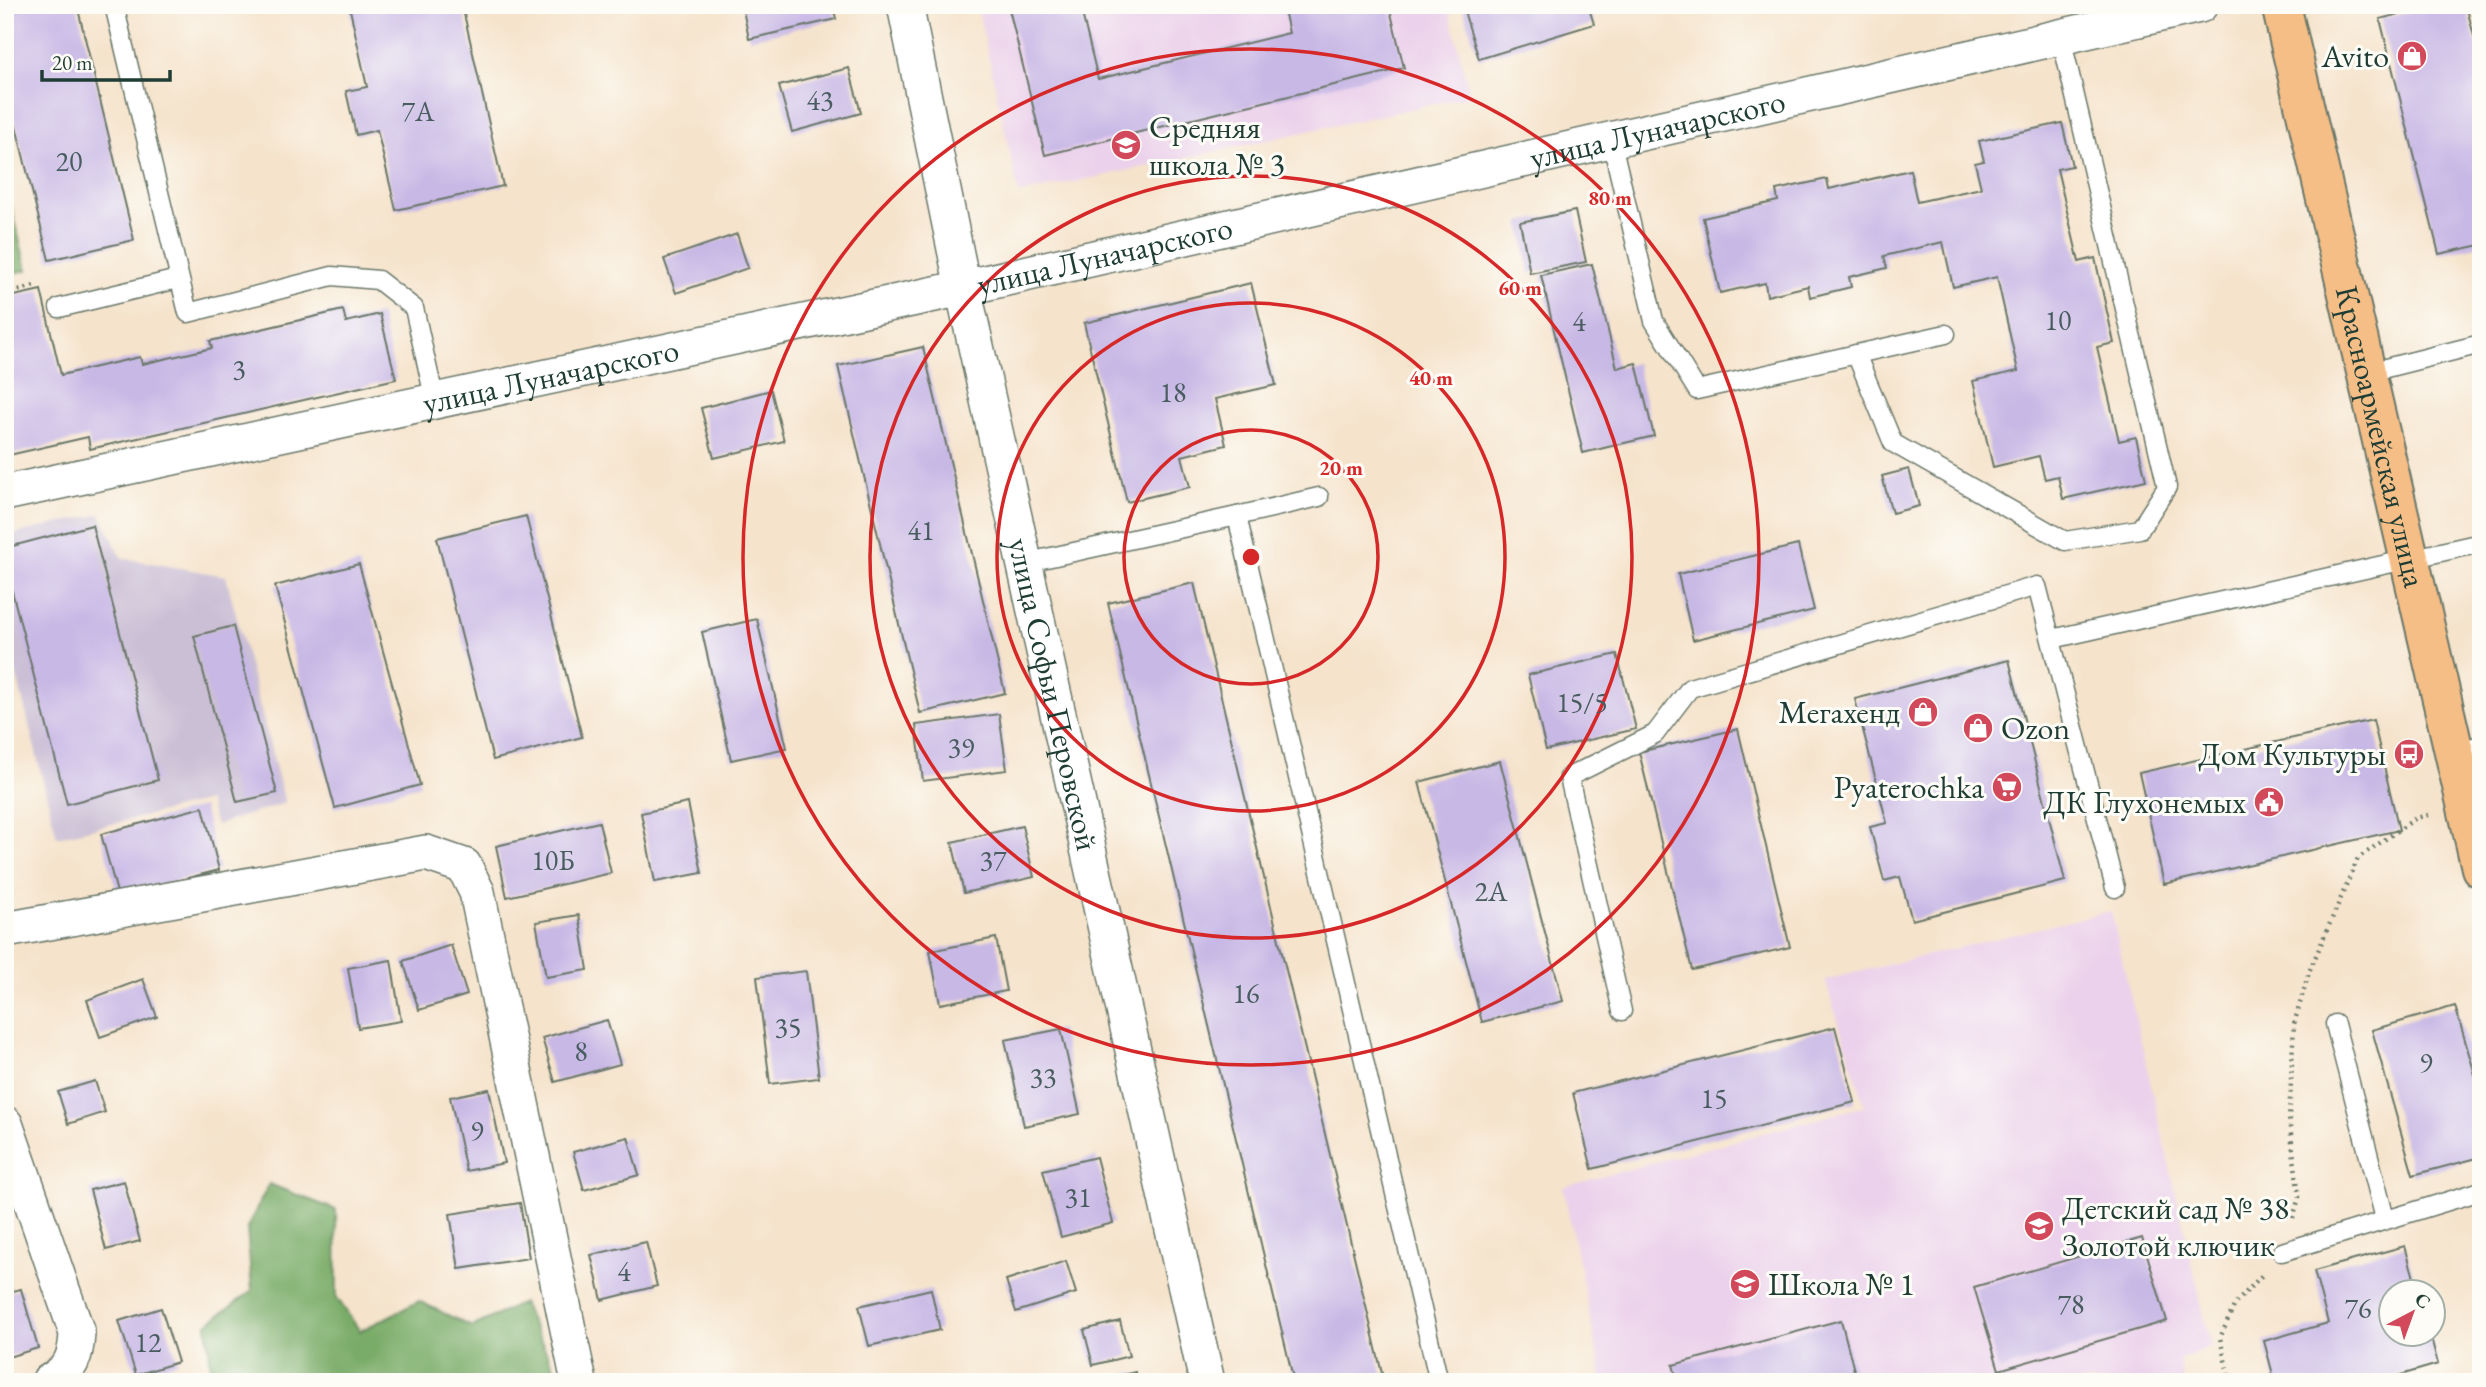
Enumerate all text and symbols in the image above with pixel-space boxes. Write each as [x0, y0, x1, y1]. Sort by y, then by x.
place label: Avito [2320, 35, 2389, 77]
scale bar [42, 38, 170, 82]
shop icon: Avito [2395, 39, 2429, 73]
text: 20 m [52, 49, 93, 76]
street label: улица Луначарского [1526, 80, 1789, 179]
house number: 43 [807, 82, 833, 118]
house number: 7А [402, 93, 435, 129]
place label: Средняя школа № 3 [1149, 106, 1285, 185]
school or university icon: Средняя школа № 3 [1109, 128, 1143, 162]
house number: 20 [56, 143, 82, 179]
text: 80 m [1588, 184, 1632, 211]
street label: улица Луначарского [973, 206, 1236, 305]
text: 60 m [1498, 274, 1542, 301]
street label: Красноармейская улица [2326, 282, 2436, 592]
house number: 10 [2045, 302, 2071, 338]
house number: 4 [1572, 303, 1586, 339]
street label: улица Луначарского [419, 328, 683, 424]
house number: 3 [232, 351, 246, 387]
text: 40 m [1409, 364, 1453, 391]
house number: 18 [1160, 374, 1186, 410]
text: 20 m [1319, 454, 1363, 481]
house number: 41 [908, 512, 934, 548]
street label: улица Софьи Перовской [998, 534, 1109, 855]
centre of rings [1239, 545, 1263, 569]
house number: 15/5 [1556, 684, 1608, 720]
place label: Мегахенд [1779, 691, 1900, 733]
shop icon: Мегахенд [1906, 695, 1940, 729]
place label: Ozon [2001, 707, 2070, 749]
shop icon: Ozon [1961, 711, 1995, 745]
house number: 39 [948, 729, 974, 765]
place label: Дом Культуры [2198, 733, 2386, 775]
bus stop icon: Дом Культуры [2392, 737, 2426, 771]
place label: Pyaterochka [1834, 766, 1984, 808]
supermarket icon: Pyaterochka [1990, 770, 2024, 804]
place label: ДК Глухонемых [2043, 781, 2246, 823]
public building icon: ДК Глухонемых [2252, 785, 2286, 819]
house number: 10Б [531, 842, 575, 878]
house number: 37 [980, 842, 1007, 878]
house number: 2А [1475, 873, 1508, 909]
house number: 16 [1233, 975, 1259, 1011]
house number: 35 [775, 1009, 801, 1045]
house number: 8 [574, 1033, 588, 1069]
house number: 9 [2419, 1044, 2433, 1080]
house number: 33 [1030, 1059, 1056, 1095]
house number: 15 [1701, 1080, 1727, 1116]
house number: 9 [470, 1112, 484, 1148]
house number: 31 [1065, 1179, 1091, 1215]
place label: Детский сад № 38 Золотой ключик [2062, 1187, 2289, 1266]
school or university icon: Детский сад № 38 Золотой ключик [2022, 1209, 2056, 1243]
house number: 4 [617, 1253, 631, 1289]
place label: Школа № 1 [1768, 1263, 1915, 1305]
school or university icon: Школа № 1 [1728, 1267, 1762, 1301]
north arrow [2378, 1278, 2448, 1348]
house number: 78 [2058, 1286, 2084, 1322]
text: С [2410, 1287, 2436, 1314]
house number: 76 [2345, 1290, 2371, 1326]
house number: 12 [135, 1324, 162, 1360]

